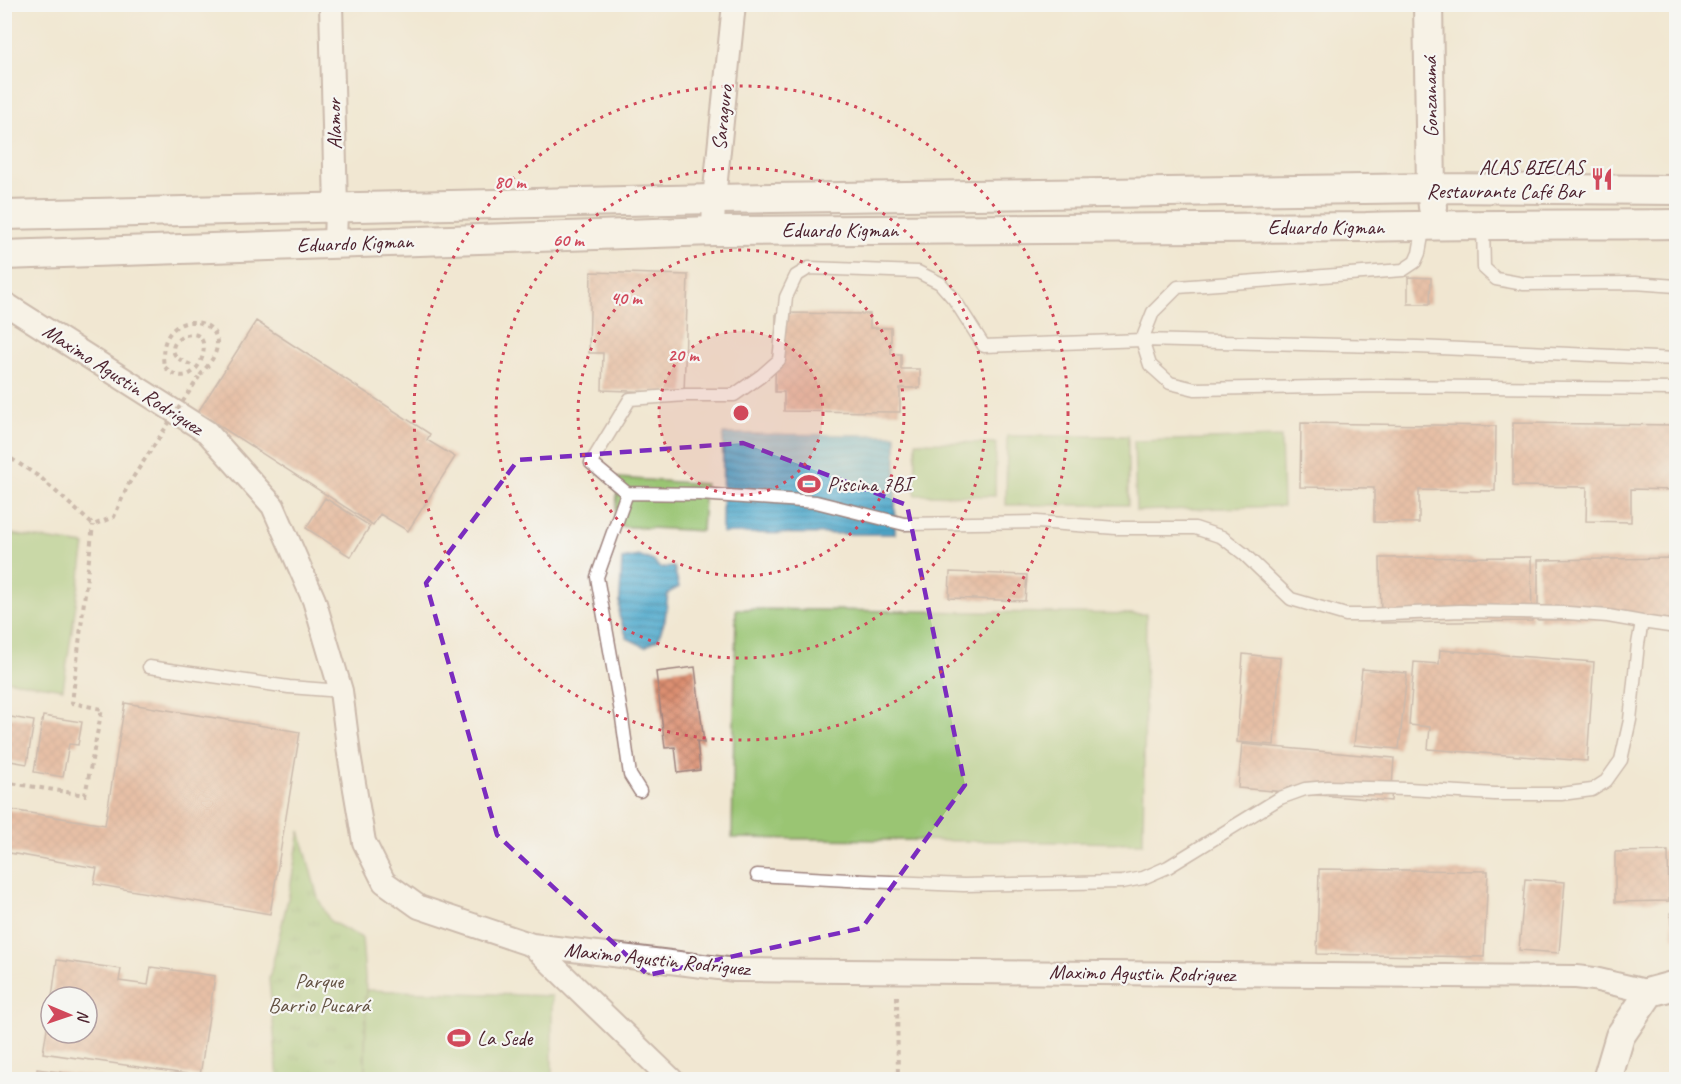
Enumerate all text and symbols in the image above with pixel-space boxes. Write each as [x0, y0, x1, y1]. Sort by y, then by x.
street label: Gonzanamá [1416, 54, 1444, 138]
street label: Saraguro [706, 83, 739, 152]
street label: Alamor [321, 97, 347, 150]
place label: ALAS BIELAS Restaurante Café Bar [1427, 154, 1587, 204]
restaurant icon: ALAS BIELAS Restaurante Café Bar [1589, 166, 1615, 192]
text: 80 m [495, 171, 527, 193]
street label: Eduardo Kigman [1268, 214, 1386, 240]
street label: Eduardo Kigman [782, 217, 900, 243]
street label: Eduardo Kigman [296, 228, 415, 258]
text: 60 m [552, 229, 585, 251]
text: 40 m [611, 287, 643, 309]
street label: Maximo Agustin Rodriguez [38, 317, 210, 442]
text: 20 m [668, 344, 700, 366]
centre of rings [731, 403, 751, 423]
sports icon: Piscina 7BI [796, 471, 822, 497]
place label: Piscina 7BI [827, 471, 916, 497]
street label: Maximo Agustin Rodriguez [563, 936, 753, 982]
street label: Maximo Agustin Rodriguez [1049, 958, 1238, 988]
park label: Parque Barrio Pucará [268, 968, 372, 1018]
north arrow [39, 985, 99, 1045]
text: N [73, 1010, 93, 1024]
sports icon: La Sede [446, 1025, 472, 1051]
place label: La Sede [477, 1025, 533, 1051]

